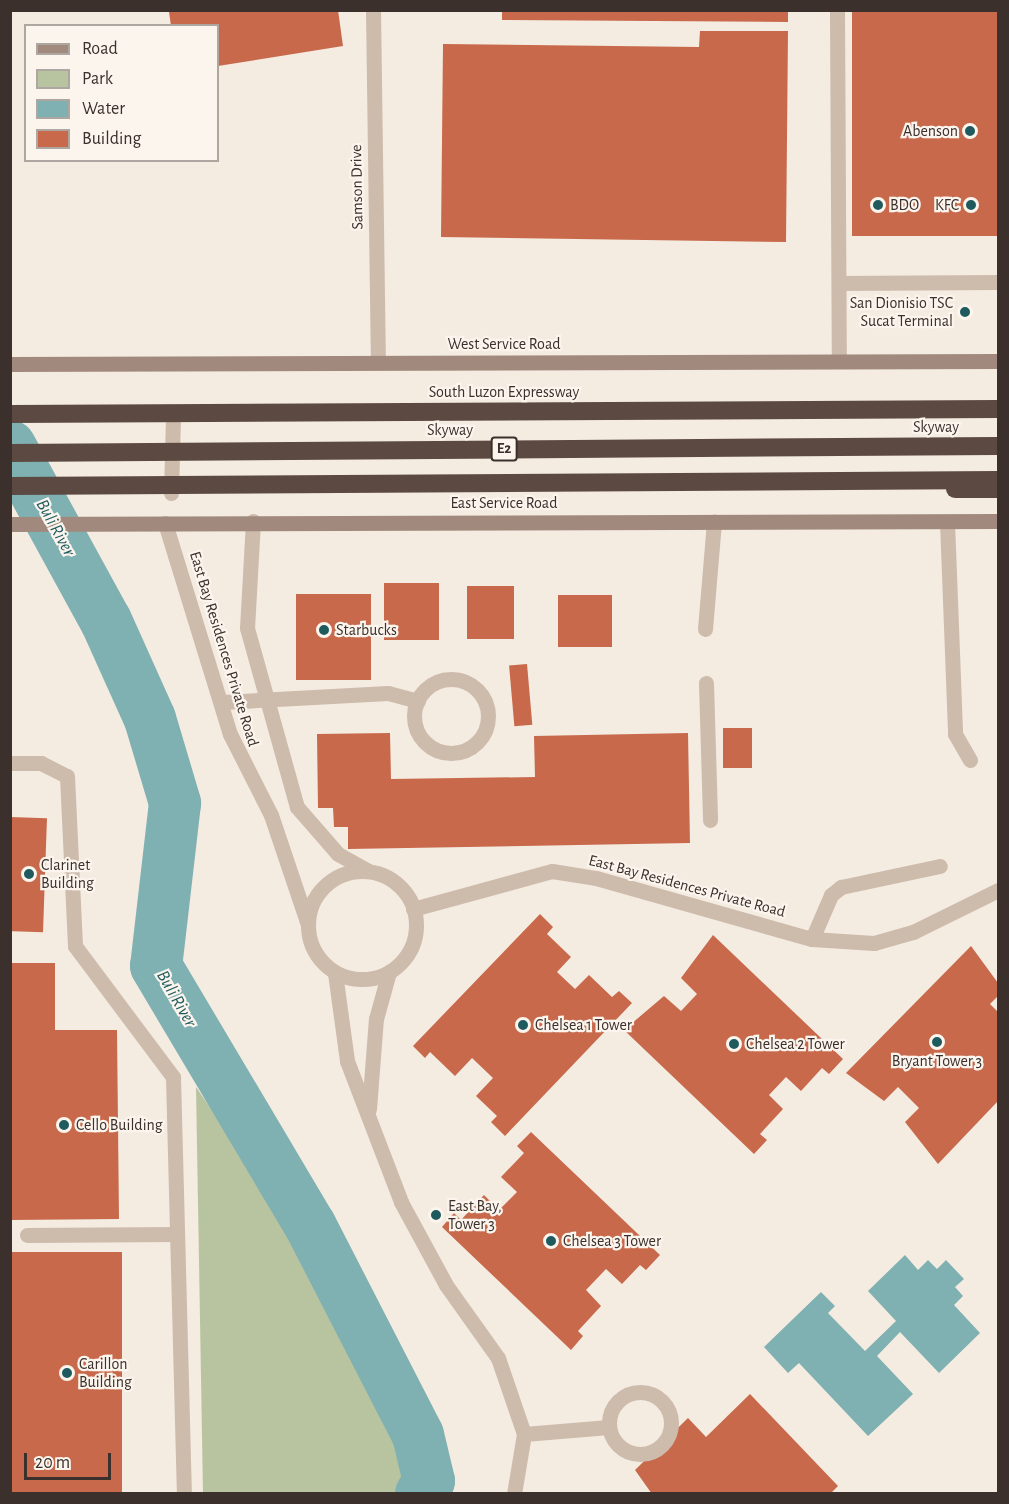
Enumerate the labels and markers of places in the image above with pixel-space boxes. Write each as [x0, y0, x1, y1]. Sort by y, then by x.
place label: Abenson [903, 121, 958, 141]
marker: Abenson [963, 124, 977, 138]
place label: BDO [890, 195, 919, 215]
place label: KFC [935, 195, 959, 215]
marker: BDO [871, 198, 885, 212]
marker: KFC [964, 198, 978, 212]
place label: San Dionisio TSC Sucat Terminal [850, 293, 953, 331]
marker: San Dionisio TSC Sucat Terminal [958, 305, 972, 319]
place label: Starbucks [336, 620, 397, 640]
marker: Starbucks [317, 623, 331, 637]
place label: Clarinet Building [41, 855, 94, 893]
marker: Clarinet Building [22, 867, 36, 881]
place label: Chelsea 1 Tower [535, 1015, 632, 1035]
marker: Chelsea 1 Tower [516, 1018, 530, 1032]
place label: Chelsea 2 Tower [746, 1034, 845, 1054]
marker: Bryant Tower 3 [930, 1035, 944, 1049]
marker: Chelsea 2 Tower [727, 1037, 741, 1051]
place label: Bryant Tower 3 [892, 1051, 982, 1071]
place label: Cello Building [76, 1115, 163, 1135]
marker: Cello Building [57, 1118, 71, 1132]
place label: East Bay, Tower 3 [448, 1196, 502, 1234]
marker: East Bay, Tower 3 [429, 1208, 443, 1222]
place label: Chelsea 3 Tower [563, 1231, 661, 1251]
marker: Chelsea 3 Tower [544, 1234, 558, 1248]
place label: Carillon Building [79, 1354, 132, 1392]
marker: Carillon Building [60, 1366, 74, 1380]

